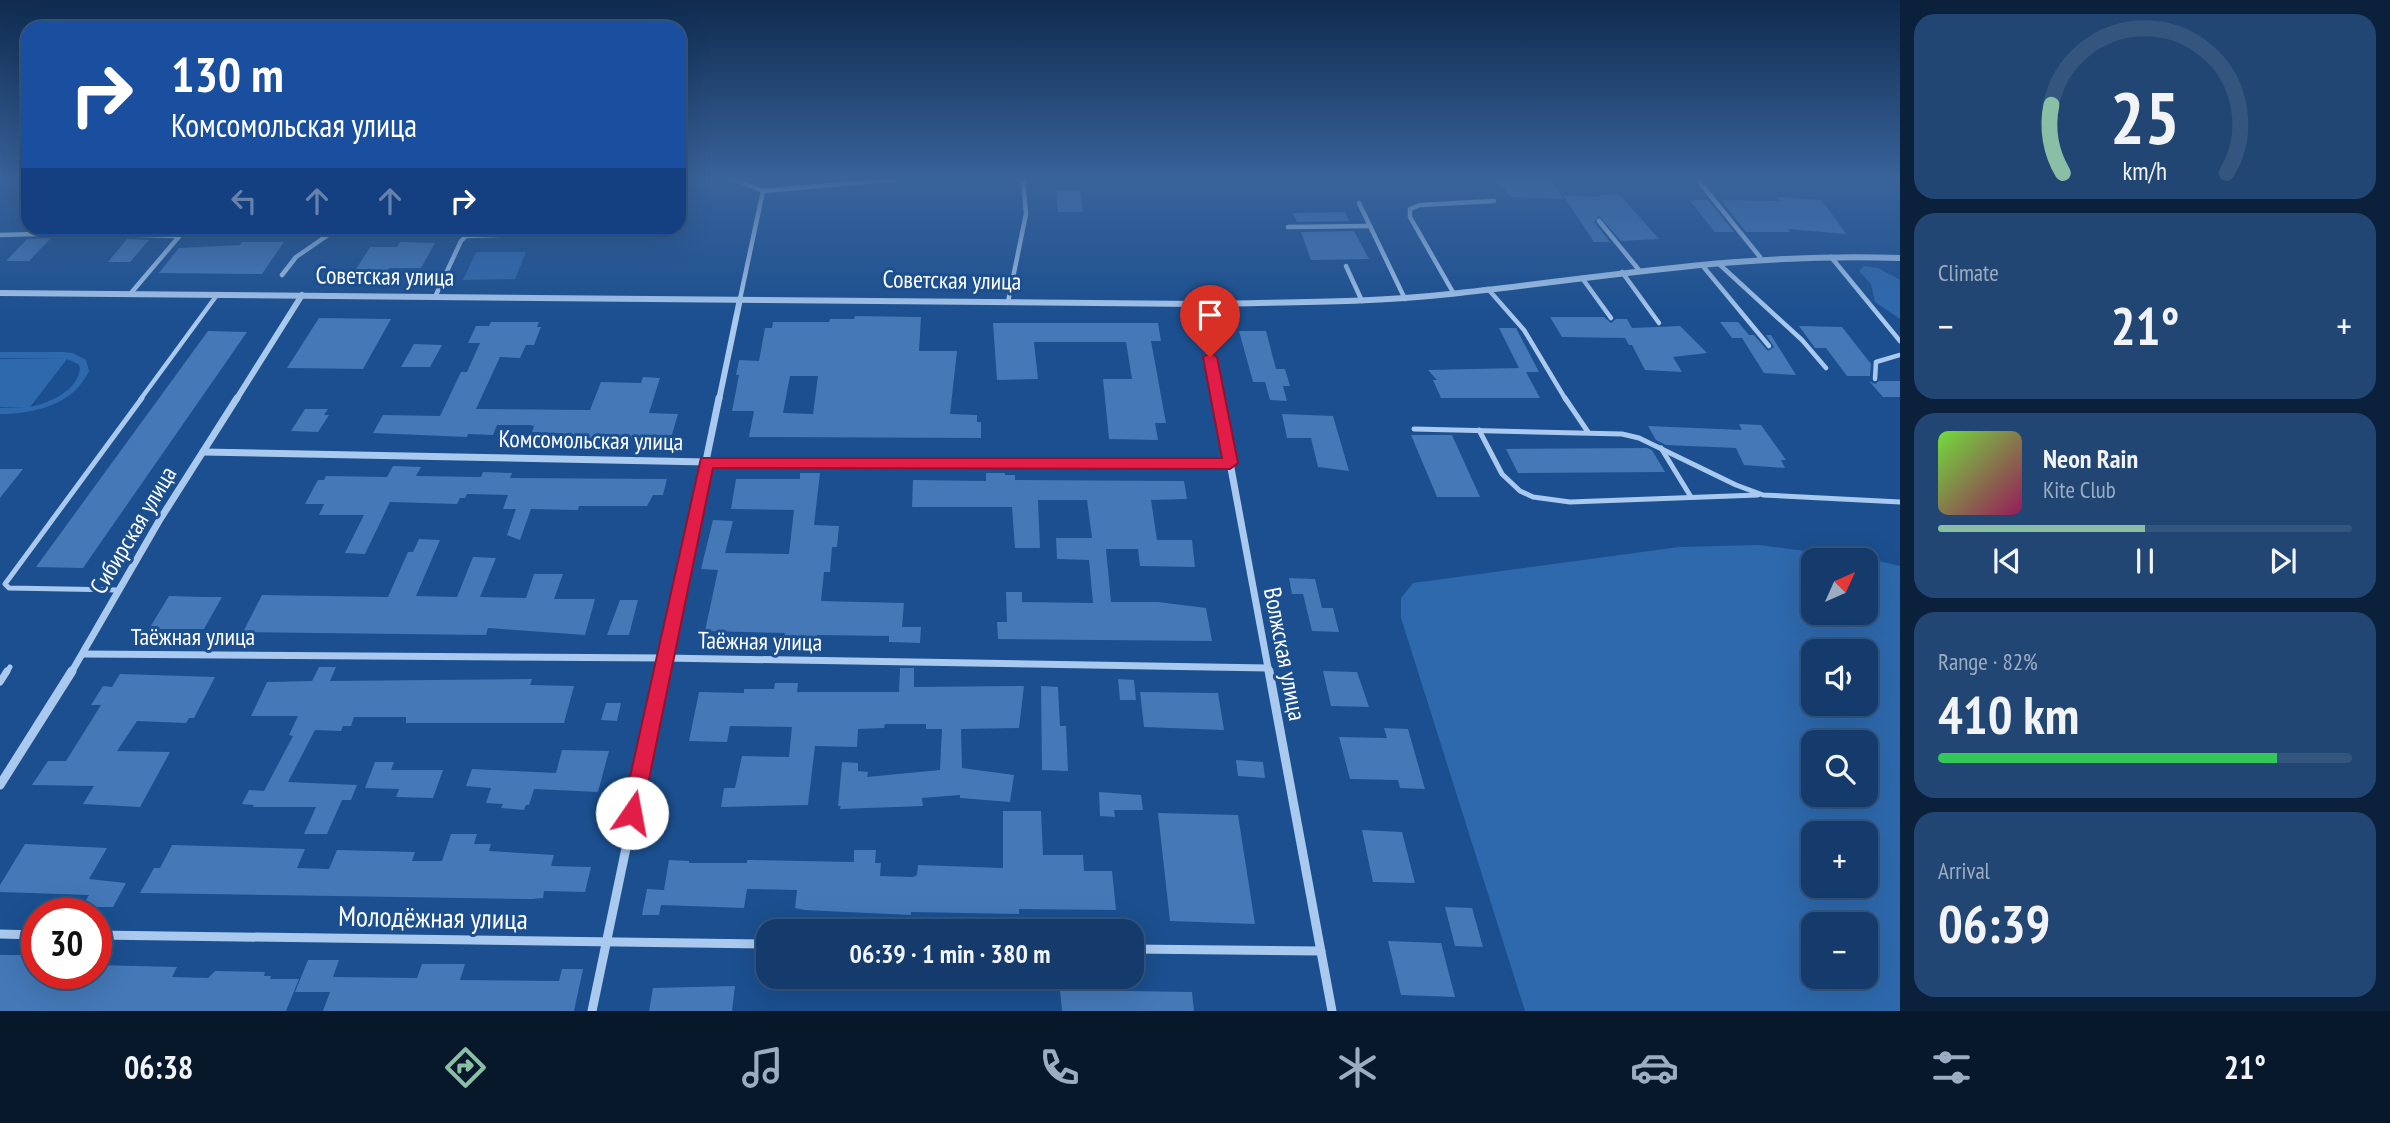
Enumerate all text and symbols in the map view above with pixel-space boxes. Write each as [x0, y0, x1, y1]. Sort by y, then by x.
text: 130 m [171, 42, 284, 106]
icon: right [56, 49, 147, 140]
text: 25 [2110, 69, 2180, 163]
text: Комсомольская улица [171, 104, 417, 146]
text: km/h [2123, 155, 2167, 187]
icon: left [225, 182, 263, 220]
icon: ahead [298, 182, 336, 220]
icon: ahead [371, 182, 409, 220]
icon: right [444, 182, 482, 220]
text: Climate [1938, 258, 1999, 287]
street label: Советская улица [315, 259, 455, 293]
street label: Советская улица [882, 263, 1022, 297]
pin [1180, 285, 1240, 357]
text: 21° [2111, 292, 2179, 359]
icon: arrive [1191, 296, 1229, 334]
text: − [1938, 301, 1954, 350]
text: + [2336, 301, 2352, 350]
street label: Комсомольская улица [498, 423, 684, 457]
text: Neon Rain [2043, 442, 2138, 475]
street label: Сибирская улица [83, 460, 183, 600]
text: Kite Club [2043, 475, 2116, 504]
icon: previous [1988, 542, 2026, 580]
icon: pause [2126, 542, 2164, 580]
icon: next [2264, 542, 2302, 580]
north arrow [1801, 548, 1878, 625]
map controls [1801, 548, 1878, 989]
street label: Волжская улица [1257, 585, 1313, 723]
street label: Таёжная улица [131, 621, 255, 652]
street label: Таёжная улица [698, 624, 822, 658]
button: sound [1801, 639, 1878, 716]
text: Range · 82% [1938, 647, 2038, 676]
text: 410 km [1938, 681, 2079, 748]
button: search [1801, 730, 1878, 807]
position arrow [595, 776, 669, 850]
button: + [1801, 821, 1878, 898]
text: Arrival [1938, 856, 1990, 885]
text: 06:39 [1938, 890, 2050, 957]
street label: Молодёжная улица [338, 897, 528, 937]
speed limit sign: 30 [21, 898, 112, 989]
button: − [1801, 912, 1878, 989]
text: 06:39 · 1 min · 380 m [850, 937, 1050, 970]
icon: directions [441, 1043, 490, 1092]
icon: music [738, 1043, 787, 1092]
icon: phone [1035, 1043, 1084, 1092]
icon: climate [1333, 1043, 1382, 1092]
icon: car [1630, 1043, 1679, 1092]
icon: filters [1927, 1043, 1976, 1092]
text: 06:38 [124, 1046, 193, 1088]
text: 21° [2224, 1046, 2266, 1088]

